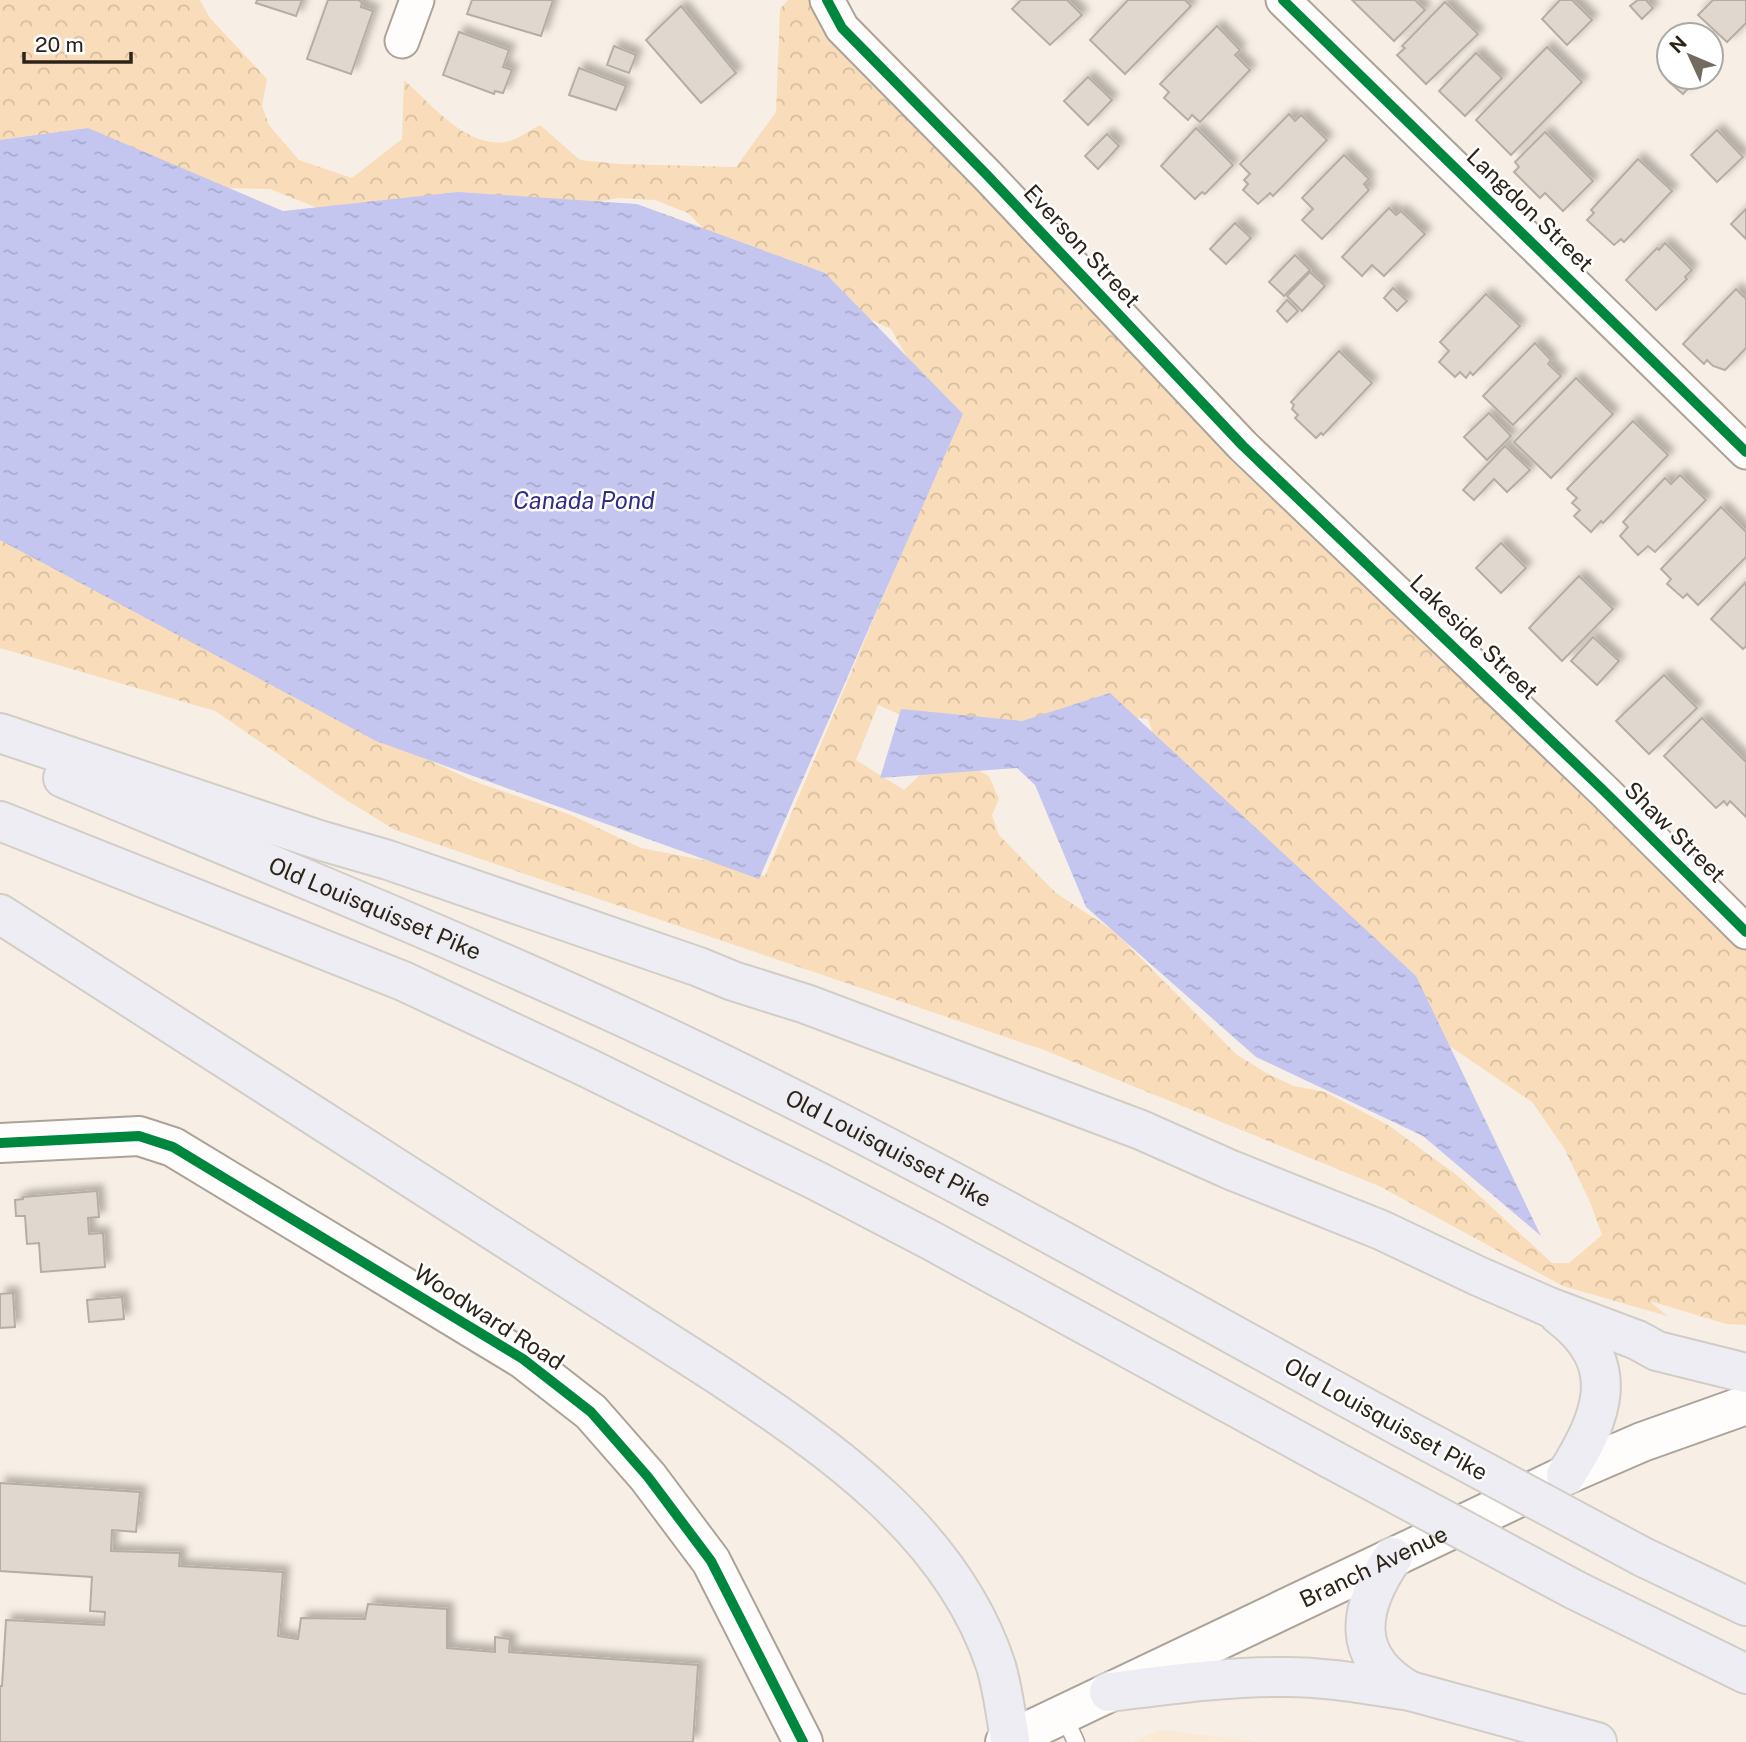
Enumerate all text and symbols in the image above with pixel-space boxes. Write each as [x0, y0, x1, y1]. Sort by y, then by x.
scale bar [24, 21, 131, 65]
north arrow [1655, 21, 1725, 91]
text: N [1665, 31, 1691, 57]
text: 20 m [35, 32, 84, 57]
street label: Langdon Street [1461, 142, 1599, 277]
street label: Everson Street [1019, 179, 1146, 313]
water label: Canada Pond [513, 486, 655, 514]
street label: Lakeside Street [1405, 569, 1544, 705]
street label: Shaw Street [1619, 776, 1731, 888]
street label: Old Louisquisset Pike [265, 851, 485, 965]
street label: Old Louisquisset Pike [781, 1083, 996, 1213]
street label: Woodward Road [409, 1258, 569, 1375]
street label: Old Louisquisset Pike [1280, 1351, 1493, 1486]
street label: Branch Avenue [1295, 1520, 1451, 1613]

